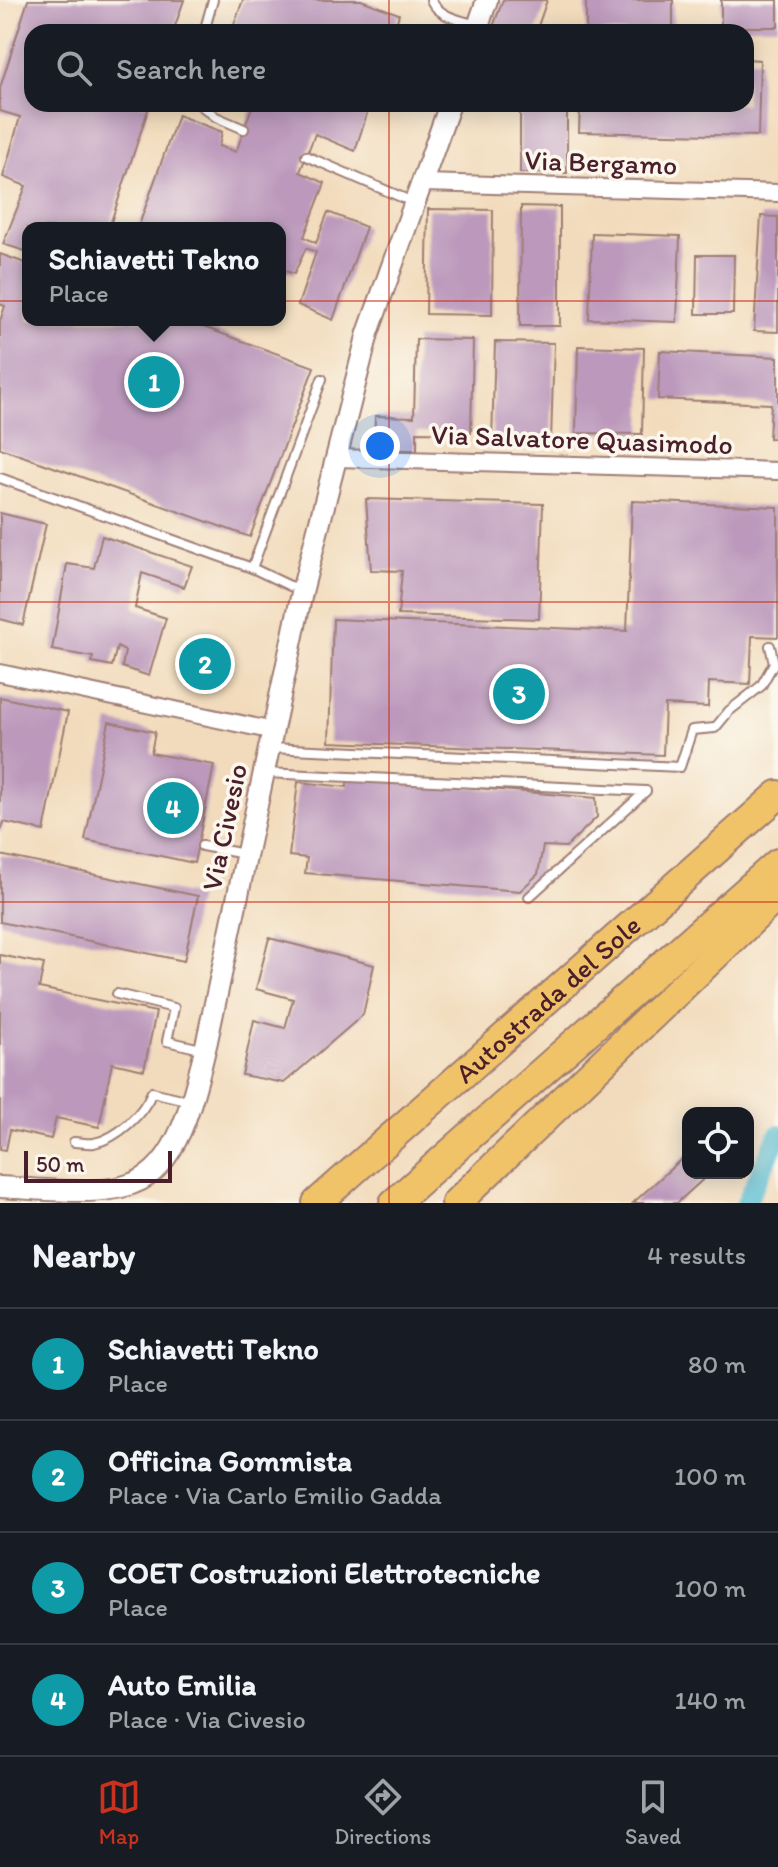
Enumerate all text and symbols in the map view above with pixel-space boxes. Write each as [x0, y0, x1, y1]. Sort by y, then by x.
search box [24, 24, 754, 112]
icon: search [52, 46, 96, 90]
text: Search here [116, 50, 266, 87]
street label: Via Bergamo [524, 142, 678, 182]
popup [22, 222, 286, 326]
text: Schiavetti Tekno [49, 240, 259, 277]
text: Place [49, 277, 109, 309]
pin: 1 [128, 352, 180, 412]
street label: Via Salvatore Quasimodo [431, 417, 733, 461]
your location [360, 426, 400, 466]
pin: 2 [179, 634, 231, 694]
pin: 3 [493, 664, 545, 724]
street label: Via Civesio [194, 760, 254, 894]
pin: 4 [147, 778, 199, 838]
street label: Autostrada del Sole [448, 908, 647, 1090]
map controls [682, 1107, 754, 1179]
button: locate [682, 1107, 754, 1179]
scale bar [24, 1147, 172, 1183]
text: 50 m [36, 1151, 85, 1178]
text: Nearby [32, 1235, 135, 1276]
text: 4 results [647, 1239, 746, 1271]
text: Schiavetti Tekno [108, 1330, 319, 1367]
text: 1 [52, 1348, 64, 1380]
text: 80 m [688, 1348, 746, 1380]
text: Place [108, 1367, 168, 1399]
text: Officina Gommista [108, 1442, 352, 1479]
text: 2 [51, 1460, 65, 1492]
text: 100 m [674, 1460, 746, 1492]
text: Place · Via Carlo Emilio Gadda [108, 1479, 442, 1511]
text: COET Costruzioni Elettrotecniche [108, 1554, 540, 1591]
text: 3 [51, 1572, 65, 1604]
text: 100 m [674, 1572, 746, 1604]
text: Place [108, 1591, 168, 1623]
text: Auto Emilia [108, 1666, 256, 1703]
text: 4 [50, 1684, 66, 1716]
text: 140 m [675, 1684, 746, 1716]
text: Place · Via Civesio [108, 1703, 306, 1735]
tab: Map [97, 1775, 141, 1850]
tab: Directions [335, 1775, 431, 1850]
tab: Saved [625, 1775, 681, 1850]

